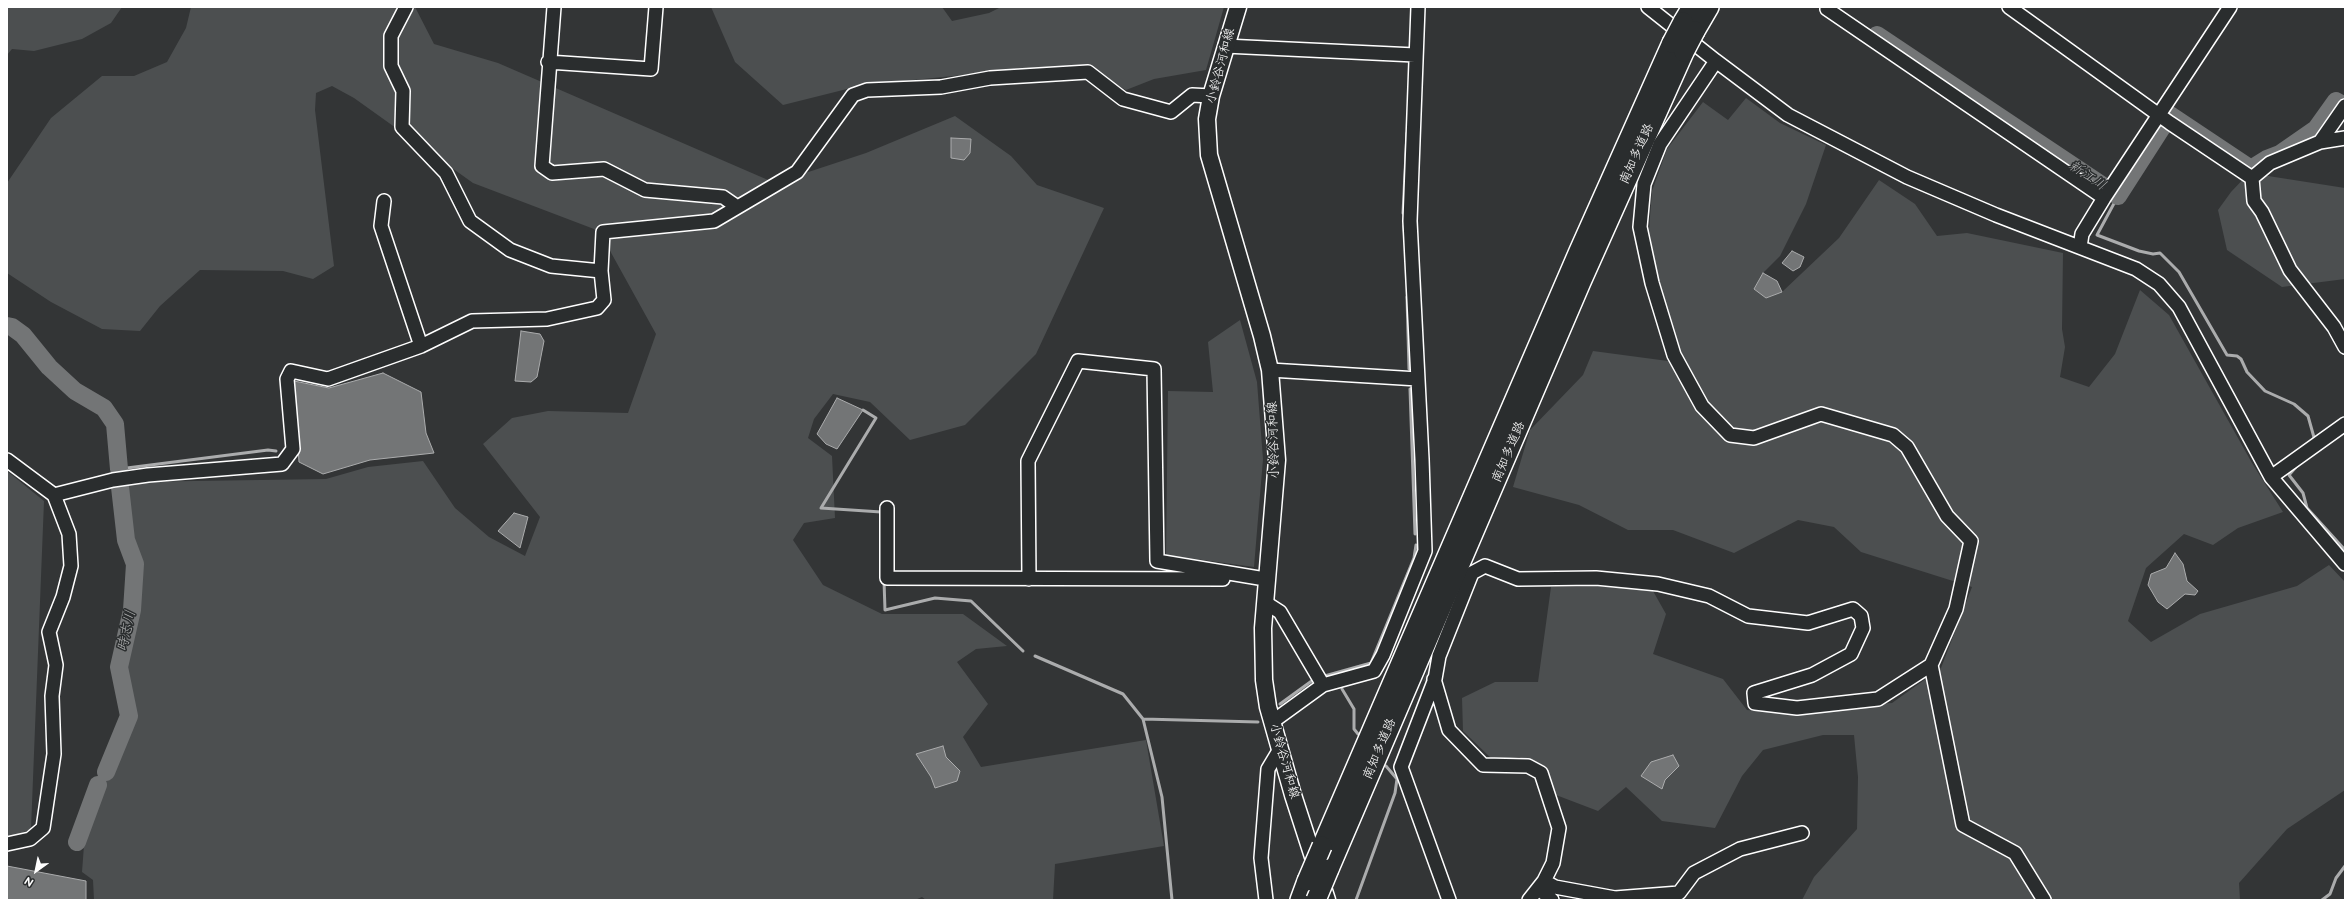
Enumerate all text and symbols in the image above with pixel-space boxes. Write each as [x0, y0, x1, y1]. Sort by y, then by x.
street label: 小鈴谷河和線 [1203, 26, 1239, 106]
street label: 南知多道路 [1617, 121, 1657, 187]
water label: 新江川 [2065, 157, 2109, 195]
street label: 小鈴谷河和線 [1265, 401, 1283, 479]
street label: 南知多道路 [1489, 419, 1529, 485]
water label: 時志川 [114, 609, 140, 653]
street label: 南知多道路 [1360, 716, 1400, 782]
street label: 小鈴谷河和線 [1266, 721, 1302, 801]
north arrow [16, 851, 56, 891]
text: N [22, 874, 36, 889]

